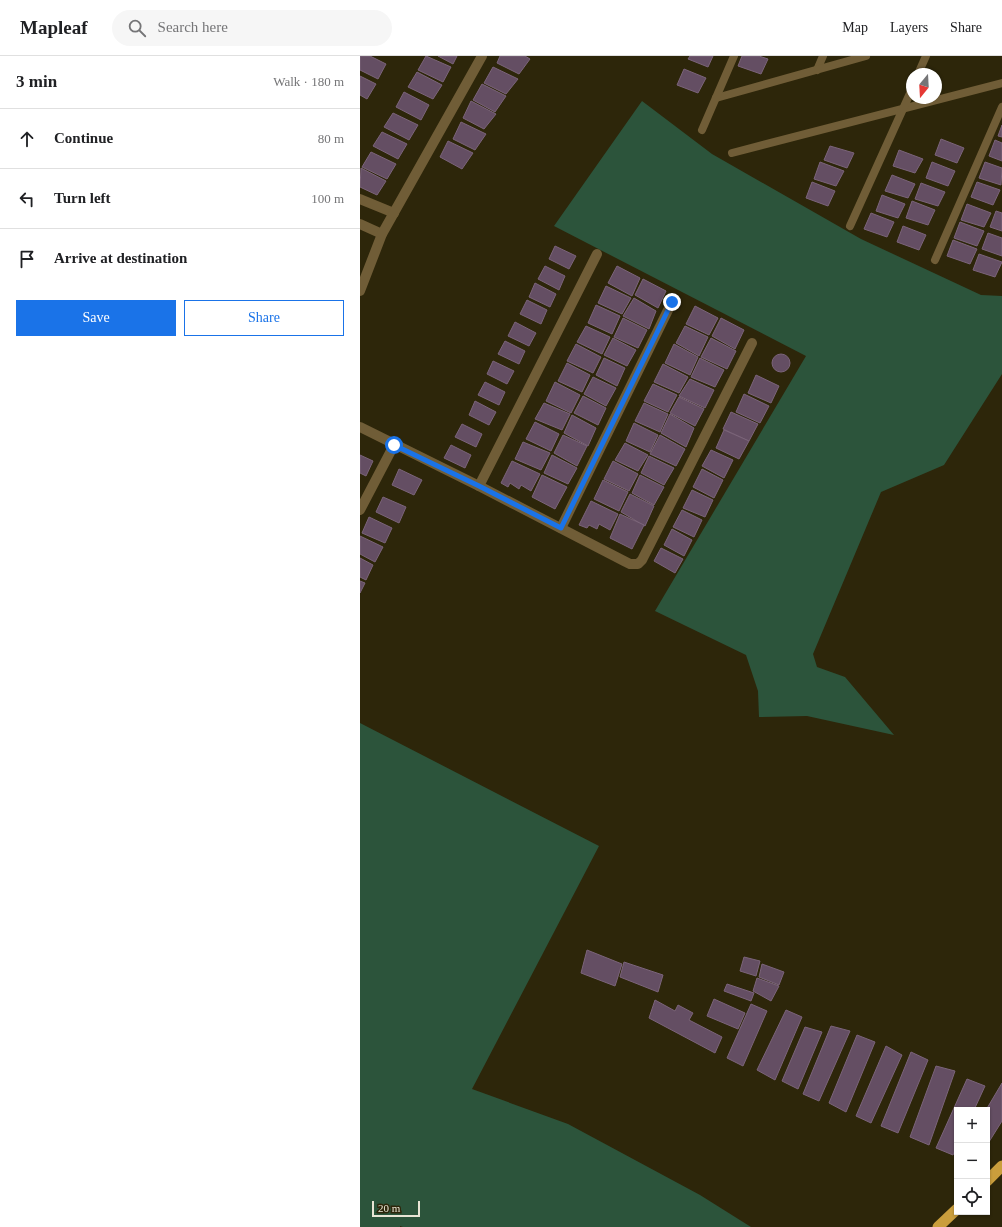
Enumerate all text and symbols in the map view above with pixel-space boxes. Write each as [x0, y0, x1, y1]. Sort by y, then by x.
search box [112, 10, 392, 46]
text: Mapleaf [20, 17, 88, 38]
icon: search [126, 17, 148, 39]
text: Search here [158, 19, 228, 35]
text: Map [842, 20, 868, 35]
text: Layers [890, 20, 928, 35]
text: Share [950, 20, 982, 35]
north arrow [906, 68, 942, 104]
text: 3 min [16, 72, 57, 91]
text: Walk · 180 m [273, 74, 344, 89]
icon: ahead [16, 128, 38, 150]
text: Continue [54, 130, 113, 146]
text: 80 m [318, 131, 344, 146]
icon: left [16, 188, 38, 210]
text: Turn left [54, 190, 111, 206]
text: 100 m [311, 191, 344, 206]
icon: arrive [16, 248, 38, 270]
text: Arrive at destination [54, 250, 187, 266]
route end [663, 293, 681, 311]
button: Save [16, 300, 176, 336]
button: Share [184, 300, 344, 336]
route start [385, 436, 403, 454]
map controls [954, 1107, 990, 1215]
button: + [954, 1107, 990, 1143]
button: − [954, 1143, 990, 1179]
button: locate [954, 1179, 990, 1215]
scale bar [372, 1199, 420, 1218]
text: 20 m [378, 1202, 400, 1214]

